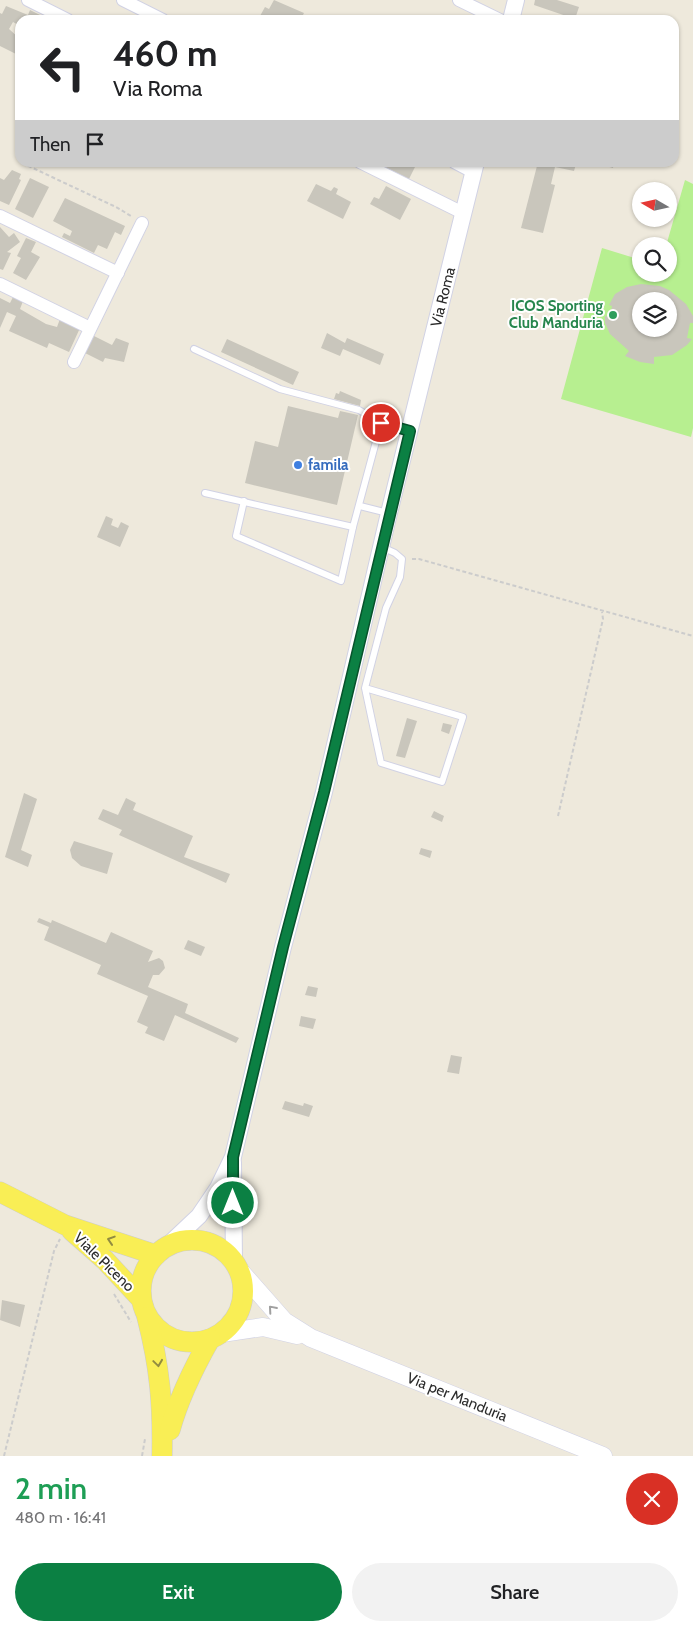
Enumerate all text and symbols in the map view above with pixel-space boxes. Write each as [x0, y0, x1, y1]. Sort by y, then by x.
text: 460 m [113, 32, 217, 75]
icon: left [30, 35, 95, 100]
text: Via Roma [113, 75, 202, 102]
icon: arrive [81, 130, 109, 158]
text: Then [30, 133, 71, 156]
north arrow [632, 182, 678, 228]
map controls [632, 182, 677, 337]
button: search [632, 237, 677, 282]
street label: Via Roma [427, 264, 459, 329]
button: layers [632, 292, 677, 337]
place label: ICOS Sporting Club Manduria [509, 297, 604, 332]
marker: ICOS Sporting Club Manduria [607, 309, 619, 321]
pin [360, 402, 402, 444]
icon: arrive [367, 409, 395, 437]
place label: famila [308, 456, 349, 474]
marker: famila [292, 459, 304, 471]
position arrow [206, 1176, 258, 1228]
street label: Viale Piceno [70, 1229, 138, 1295]
one-way arrow [107, 1236, 115, 1246]
one-way arrow [269, 1305, 278, 1314]
one-way arrow [152, 1359, 163, 1367]
street label: Via per Manduria [404, 1369, 511, 1426]
text: 2 min [15, 1470, 87, 1507]
button: close [626, 1473, 678, 1525]
text: 480 m · 16:41 [15, 1508, 106, 1527]
button: Exit [15, 1563, 342, 1621]
button: Share [352, 1563, 678, 1621]

